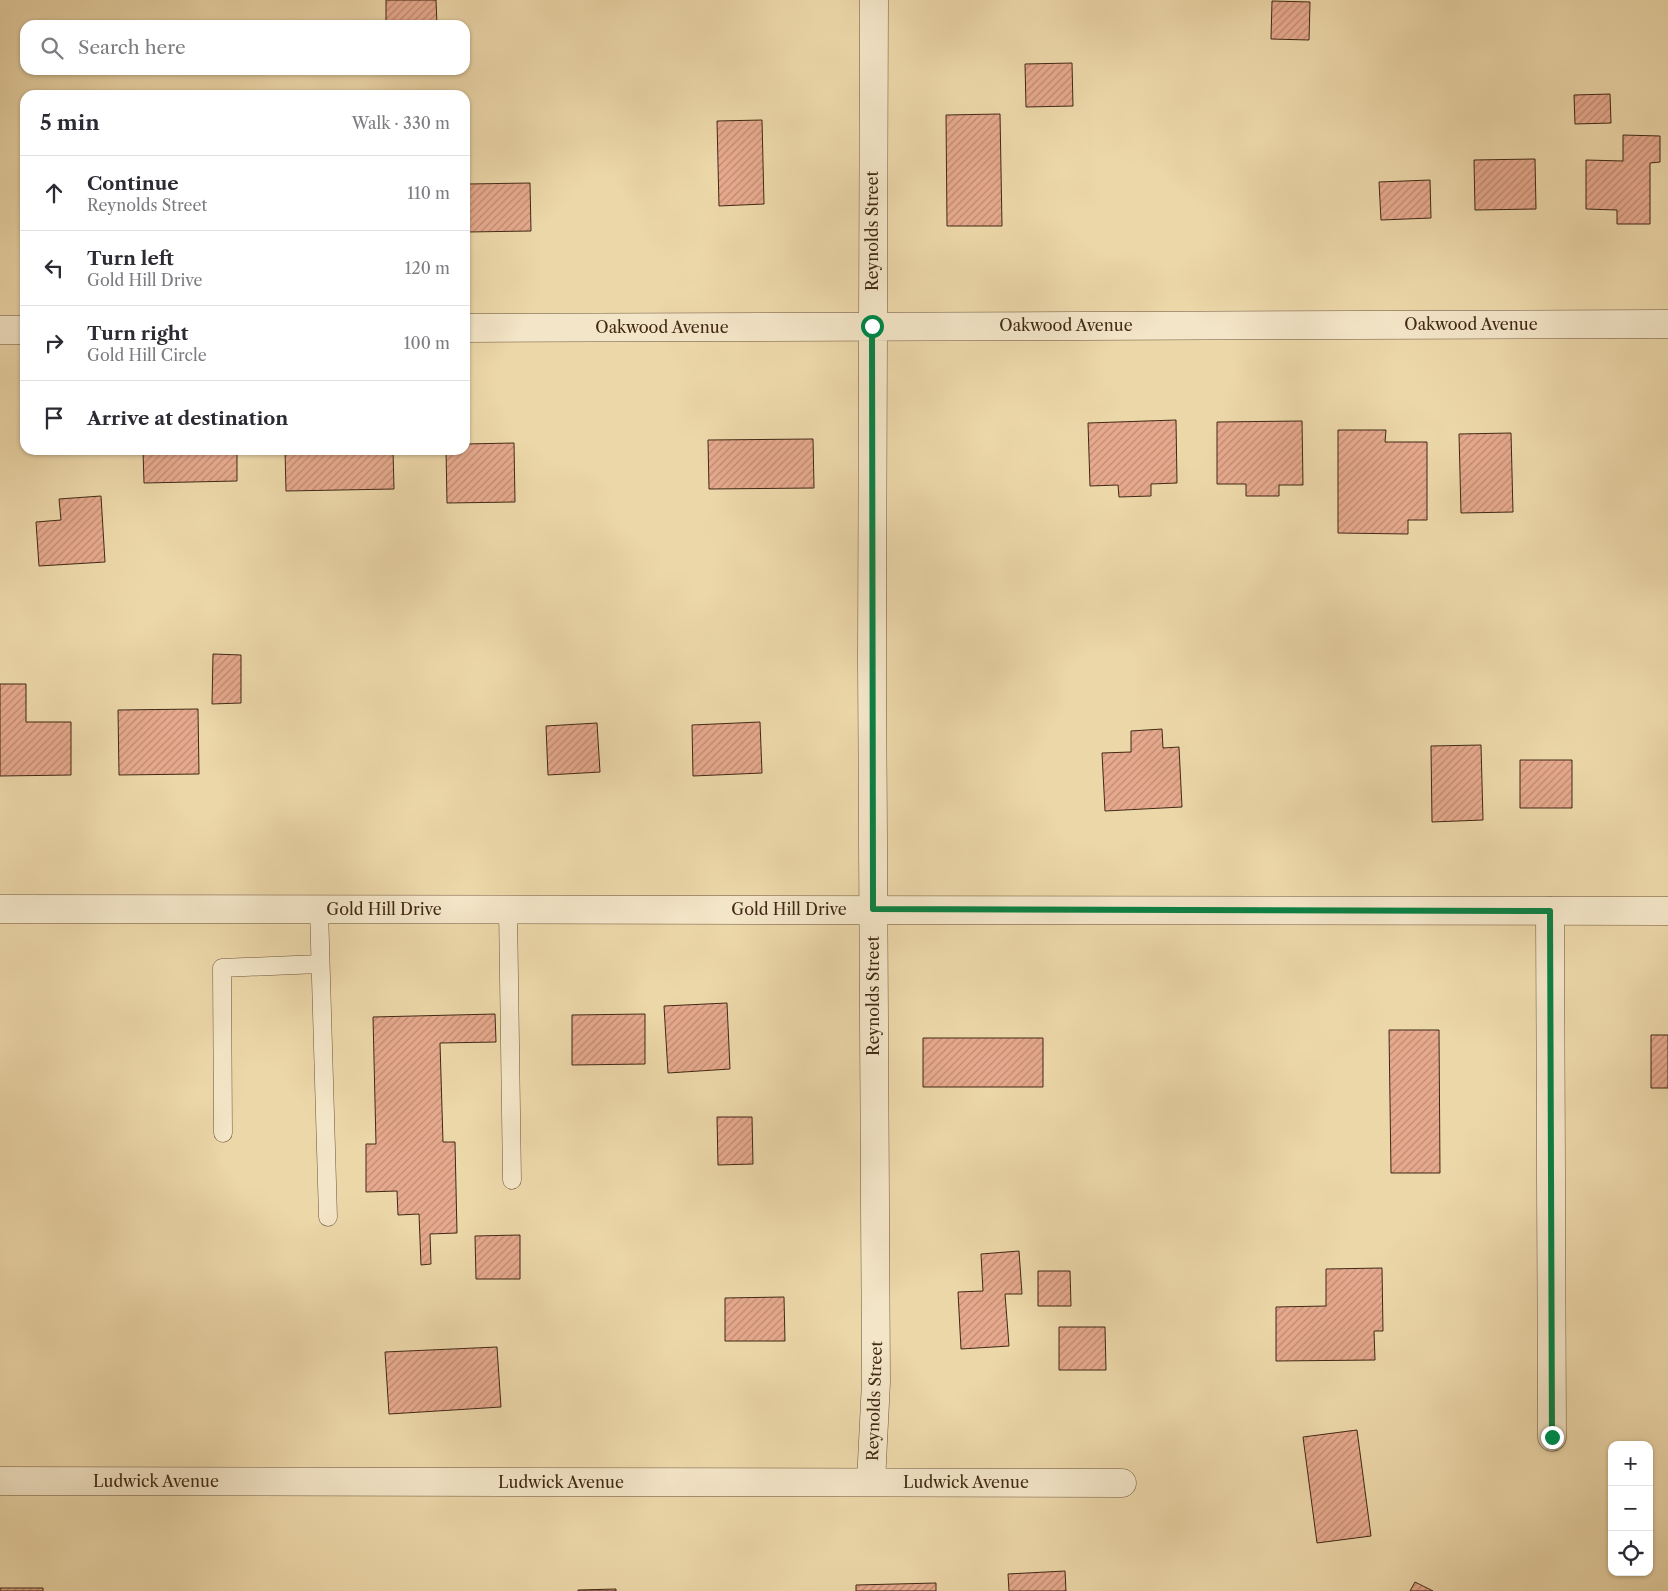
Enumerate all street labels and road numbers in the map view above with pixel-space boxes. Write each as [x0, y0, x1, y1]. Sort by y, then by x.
street label: Reynolds Street [862, 171, 882, 291]
street label: Oakwood Avenue [1404, 314, 1538, 334]
street label: Oakwood Avenue [999, 315, 1133, 335]
street label: Oakwood Avenue [595, 317, 729, 337]
street label: Gold Hill Drive [326, 899, 442, 919]
street label: Gold Hill Drive [731, 899, 847, 919]
street label: Reynolds Street [863, 936, 883, 1056]
street label: Reynolds Street [862, 1340, 886, 1461]
street label: Ludwick Avenue [93, 1471, 219, 1491]
street label: Ludwick Avenue [498, 1472, 624, 1492]
street label: Ludwick Avenue [903, 1472, 1029, 1492]

